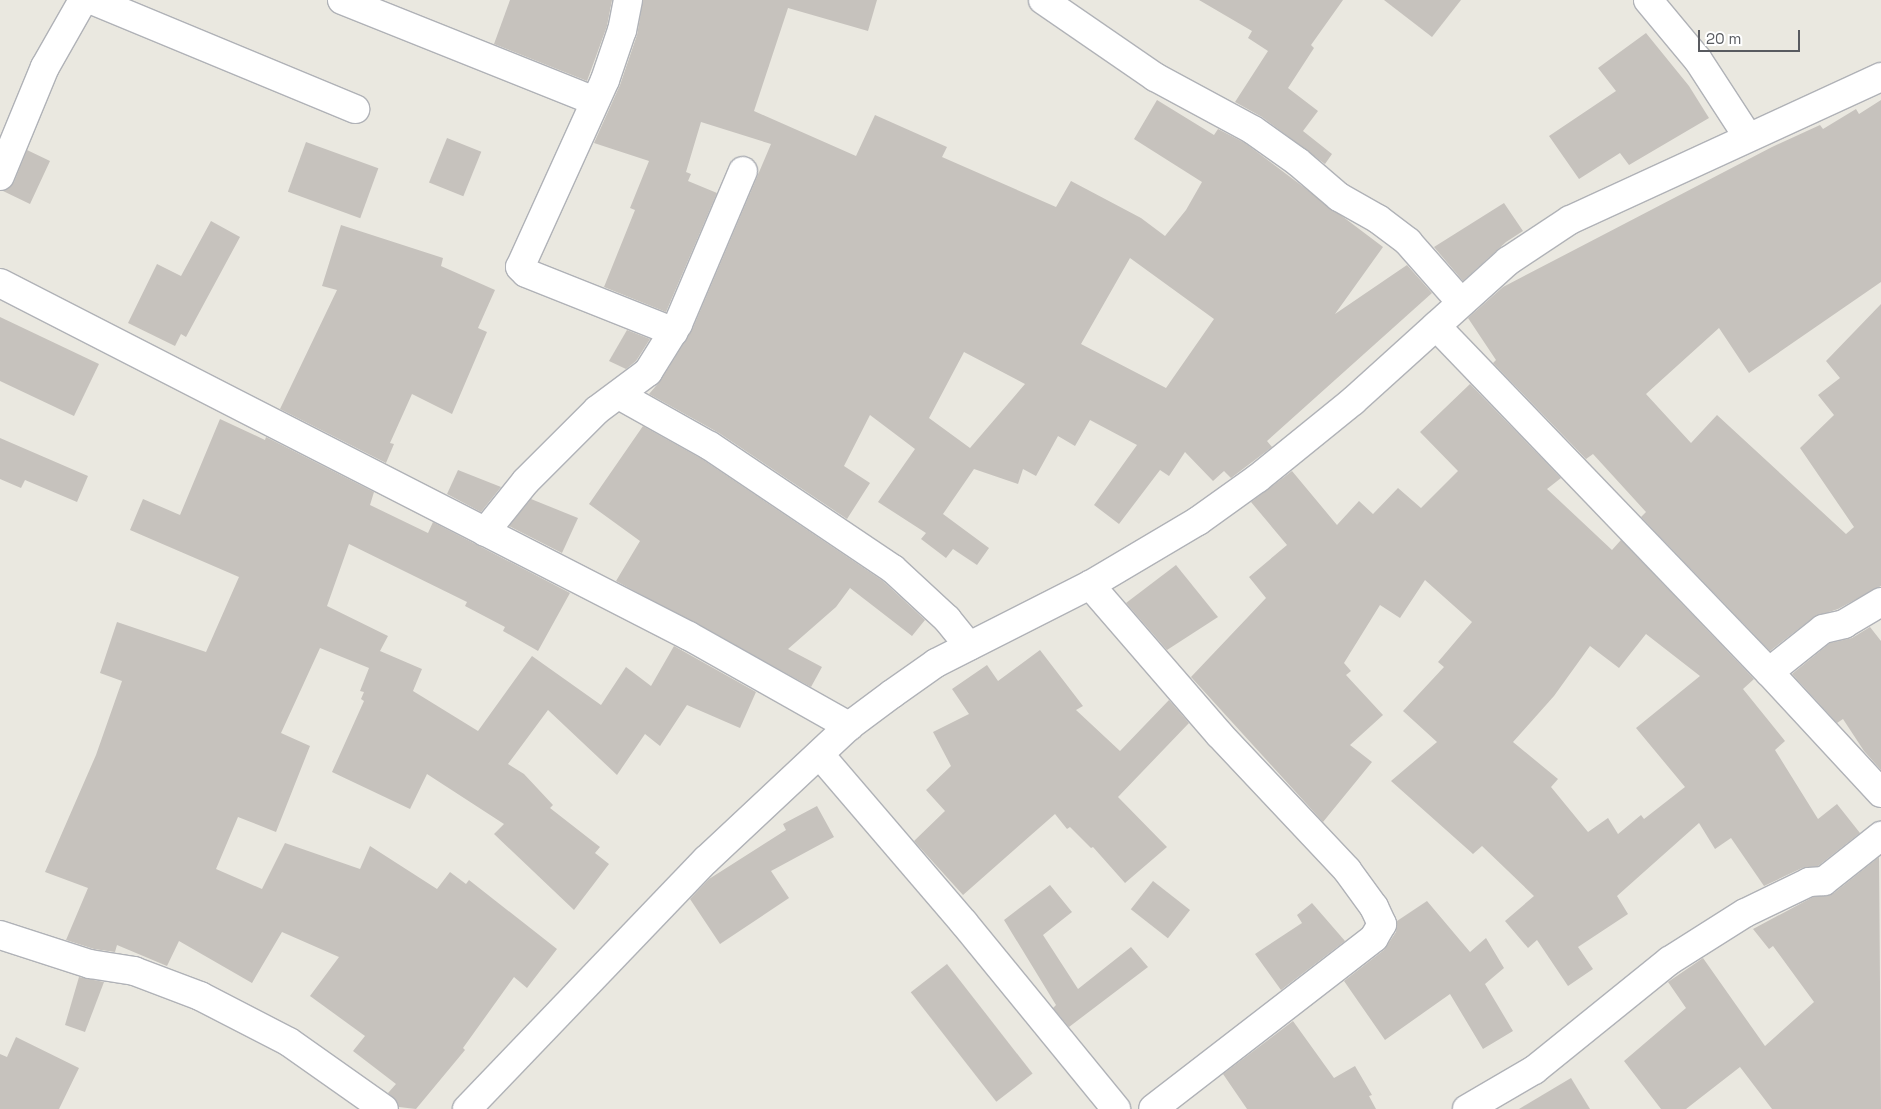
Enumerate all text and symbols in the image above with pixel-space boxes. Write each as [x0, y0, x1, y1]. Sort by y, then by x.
scale bar [1701, 20, 1804, 52]
text: 20 m [1706, 29, 1741, 48]

